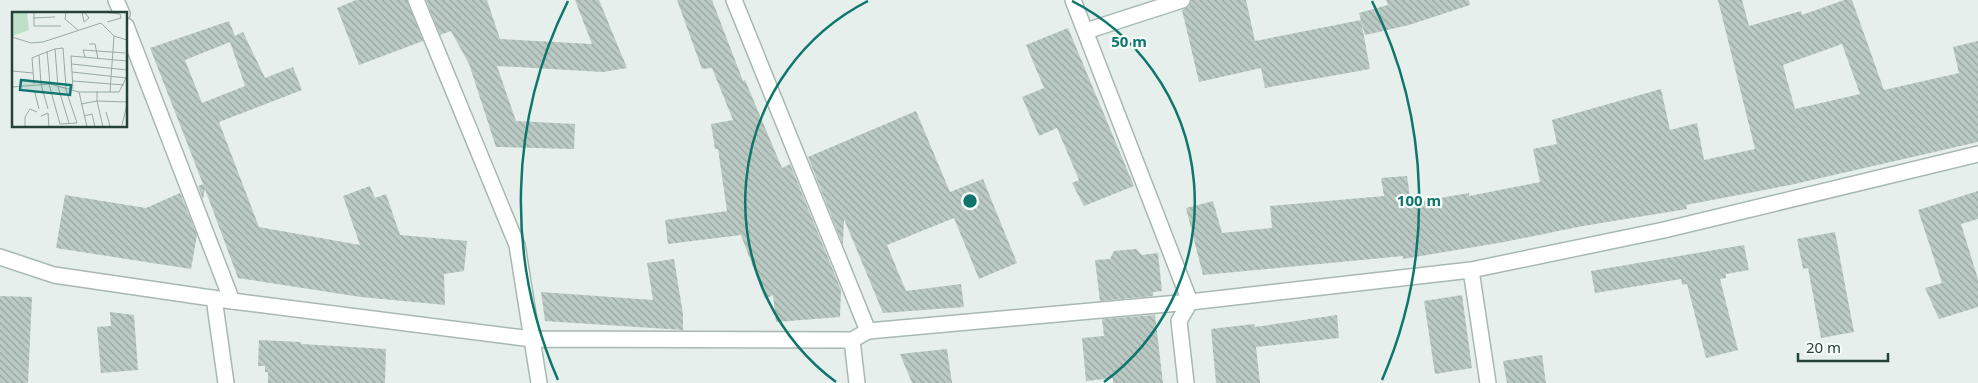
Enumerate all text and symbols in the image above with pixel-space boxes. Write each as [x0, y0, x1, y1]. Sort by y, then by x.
inset map [12, 12, 128, 128]
text: 50 m [1111, 31, 1147, 51]
text: 100 m [1397, 190, 1441, 210]
centre of rings [961, 192, 979, 210]
scale bar [1798, 330, 1888, 362]
text: 20 m [1806, 337, 1841, 357]

